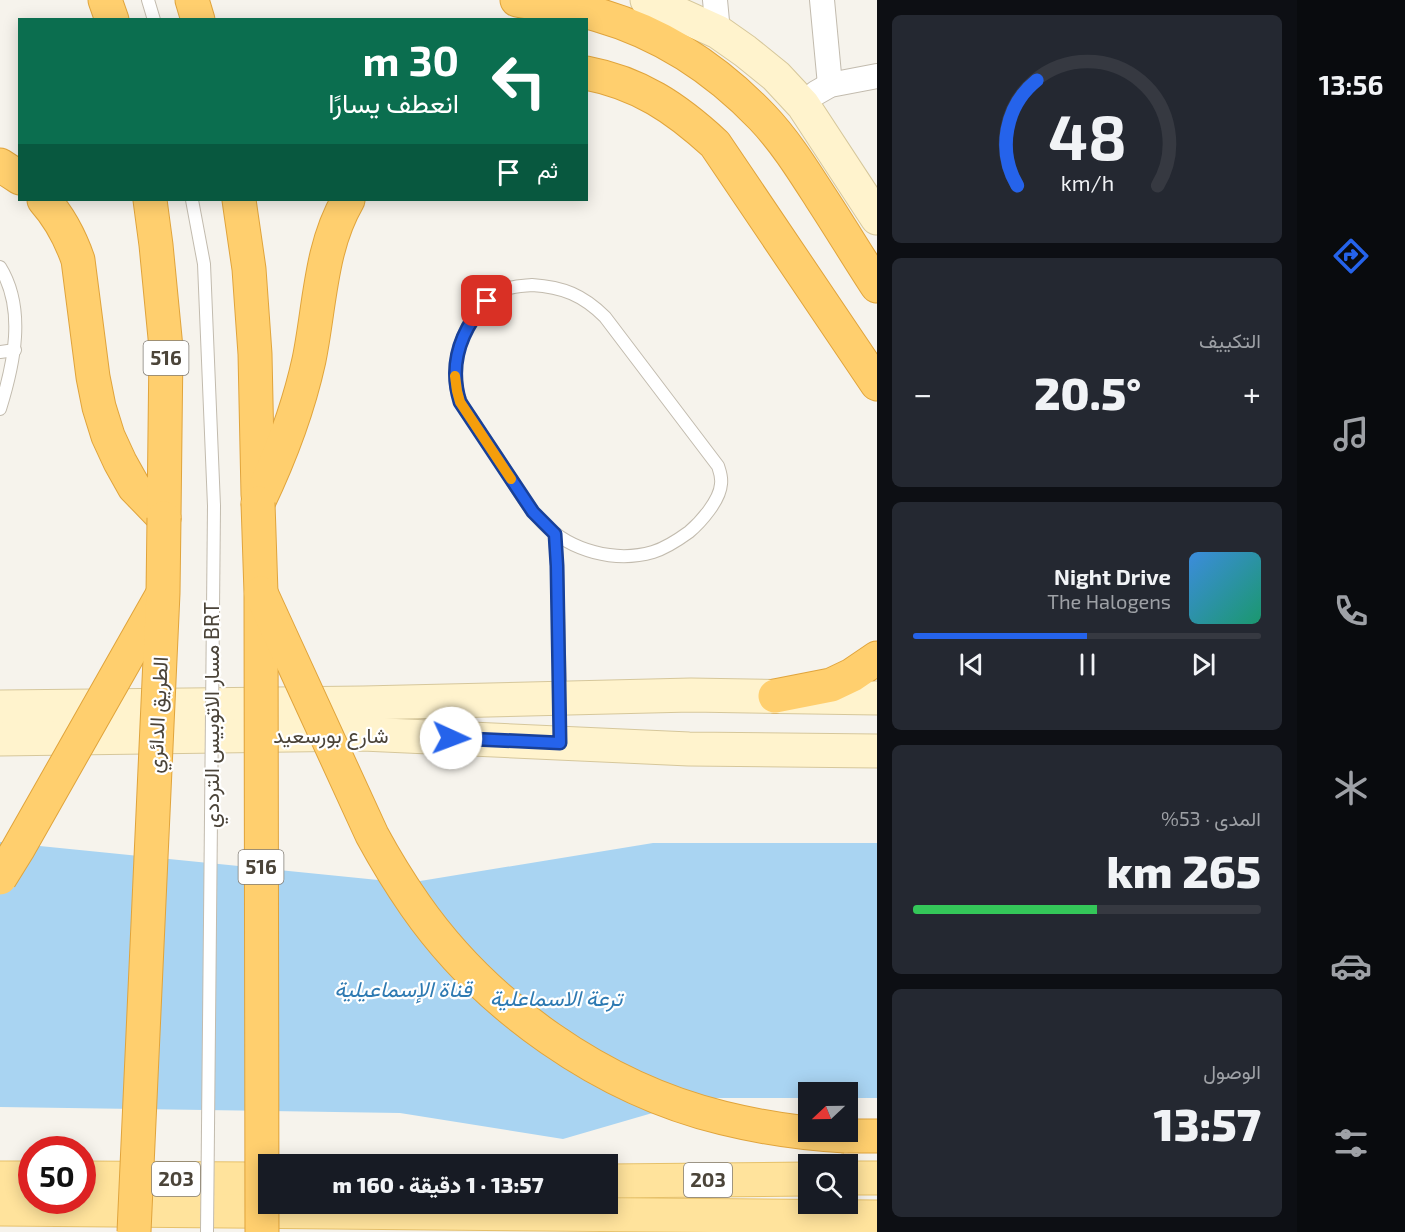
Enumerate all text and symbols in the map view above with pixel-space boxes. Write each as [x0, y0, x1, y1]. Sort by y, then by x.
text: 30 m [363, 34, 459, 84]
icon: left [480, 42, 558, 120]
text: 13:56 [1319, 68, 1383, 100]
text: انعطف يسارًا [328, 86, 459, 118]
text: 48 [1048, 98, 1126, 173]
icon: arrive [492, 156, 525, 189]
text: ثم [537, 156, 558, 182]
text: km/h [1060, 171, 1114, 196]
icon: directions [1330, 235, 1372, 277]
pin [461, 275, 512, 326]
icon: arrive [470, 284, 503, 317]
text: التكييف [1199, 328, 1261, 352]
road number: 516 [144, 341, 188, 375]
text: 20.5° [1034, 365, 1141, 419]
text: − [913, 373, 932, 413]
text: + [1243, 373, 1261, 413]
icon: music [1330, 413, 1372, 455]
text: Night Drive [1054, 563, 1171, 589]
text: The Halogens [1047, 589, 1171, 613]
icon: phone [1330, 590, 1372, 632]
street label: مسار الاتوبيس الترددي BRT [198, 602, 229, 828]
icon: previous [955, 648, 988, 681]
icon: pause [1071, 648, 1104, 681]
icon: next [1187, 648, 1220, 681]
street label: الطريق الدائري [141, 656, 178, 774]
position arrow [419, 706, 483, 770]
street label: شارع بورسعيد [273, 722, 389, 750]
icon: climate [1330, 767, 1372, 809]
text: المدى · 53% [1161, 806, 1261, 830]
text: 265 km [1106, 843, 1261, 897]
road number: 516 [238, 850, 284, 884]
icon: car [1330, 945, 1372, 987]
water label: قناة الإسماعيلية [334, 975, 474, 1004]
water label: ترعة الاسماعلية [490, 984, 624, 1012]
text: الوصول [1203, 1059, 1261, 1083]
north arrow [798, 1082, 858, 1142]
map controls [798, 1082, 858, 1214]
text: 13:57 [1153, 1096, 1261, 1150]
icon: filters [1330, 1122, 1372, 1164]
speed limit sign: 50 [18, 1136, 96, 1214]
button: search [798, 1154, 858, 1214]
road number: 203 [152, 1162, 200, 1196]
road number: 203 [684, 1163, 732, 1197]
text: 13:57 · 1 دقيقة · 160 m [333, 1171, 543, 1197]

